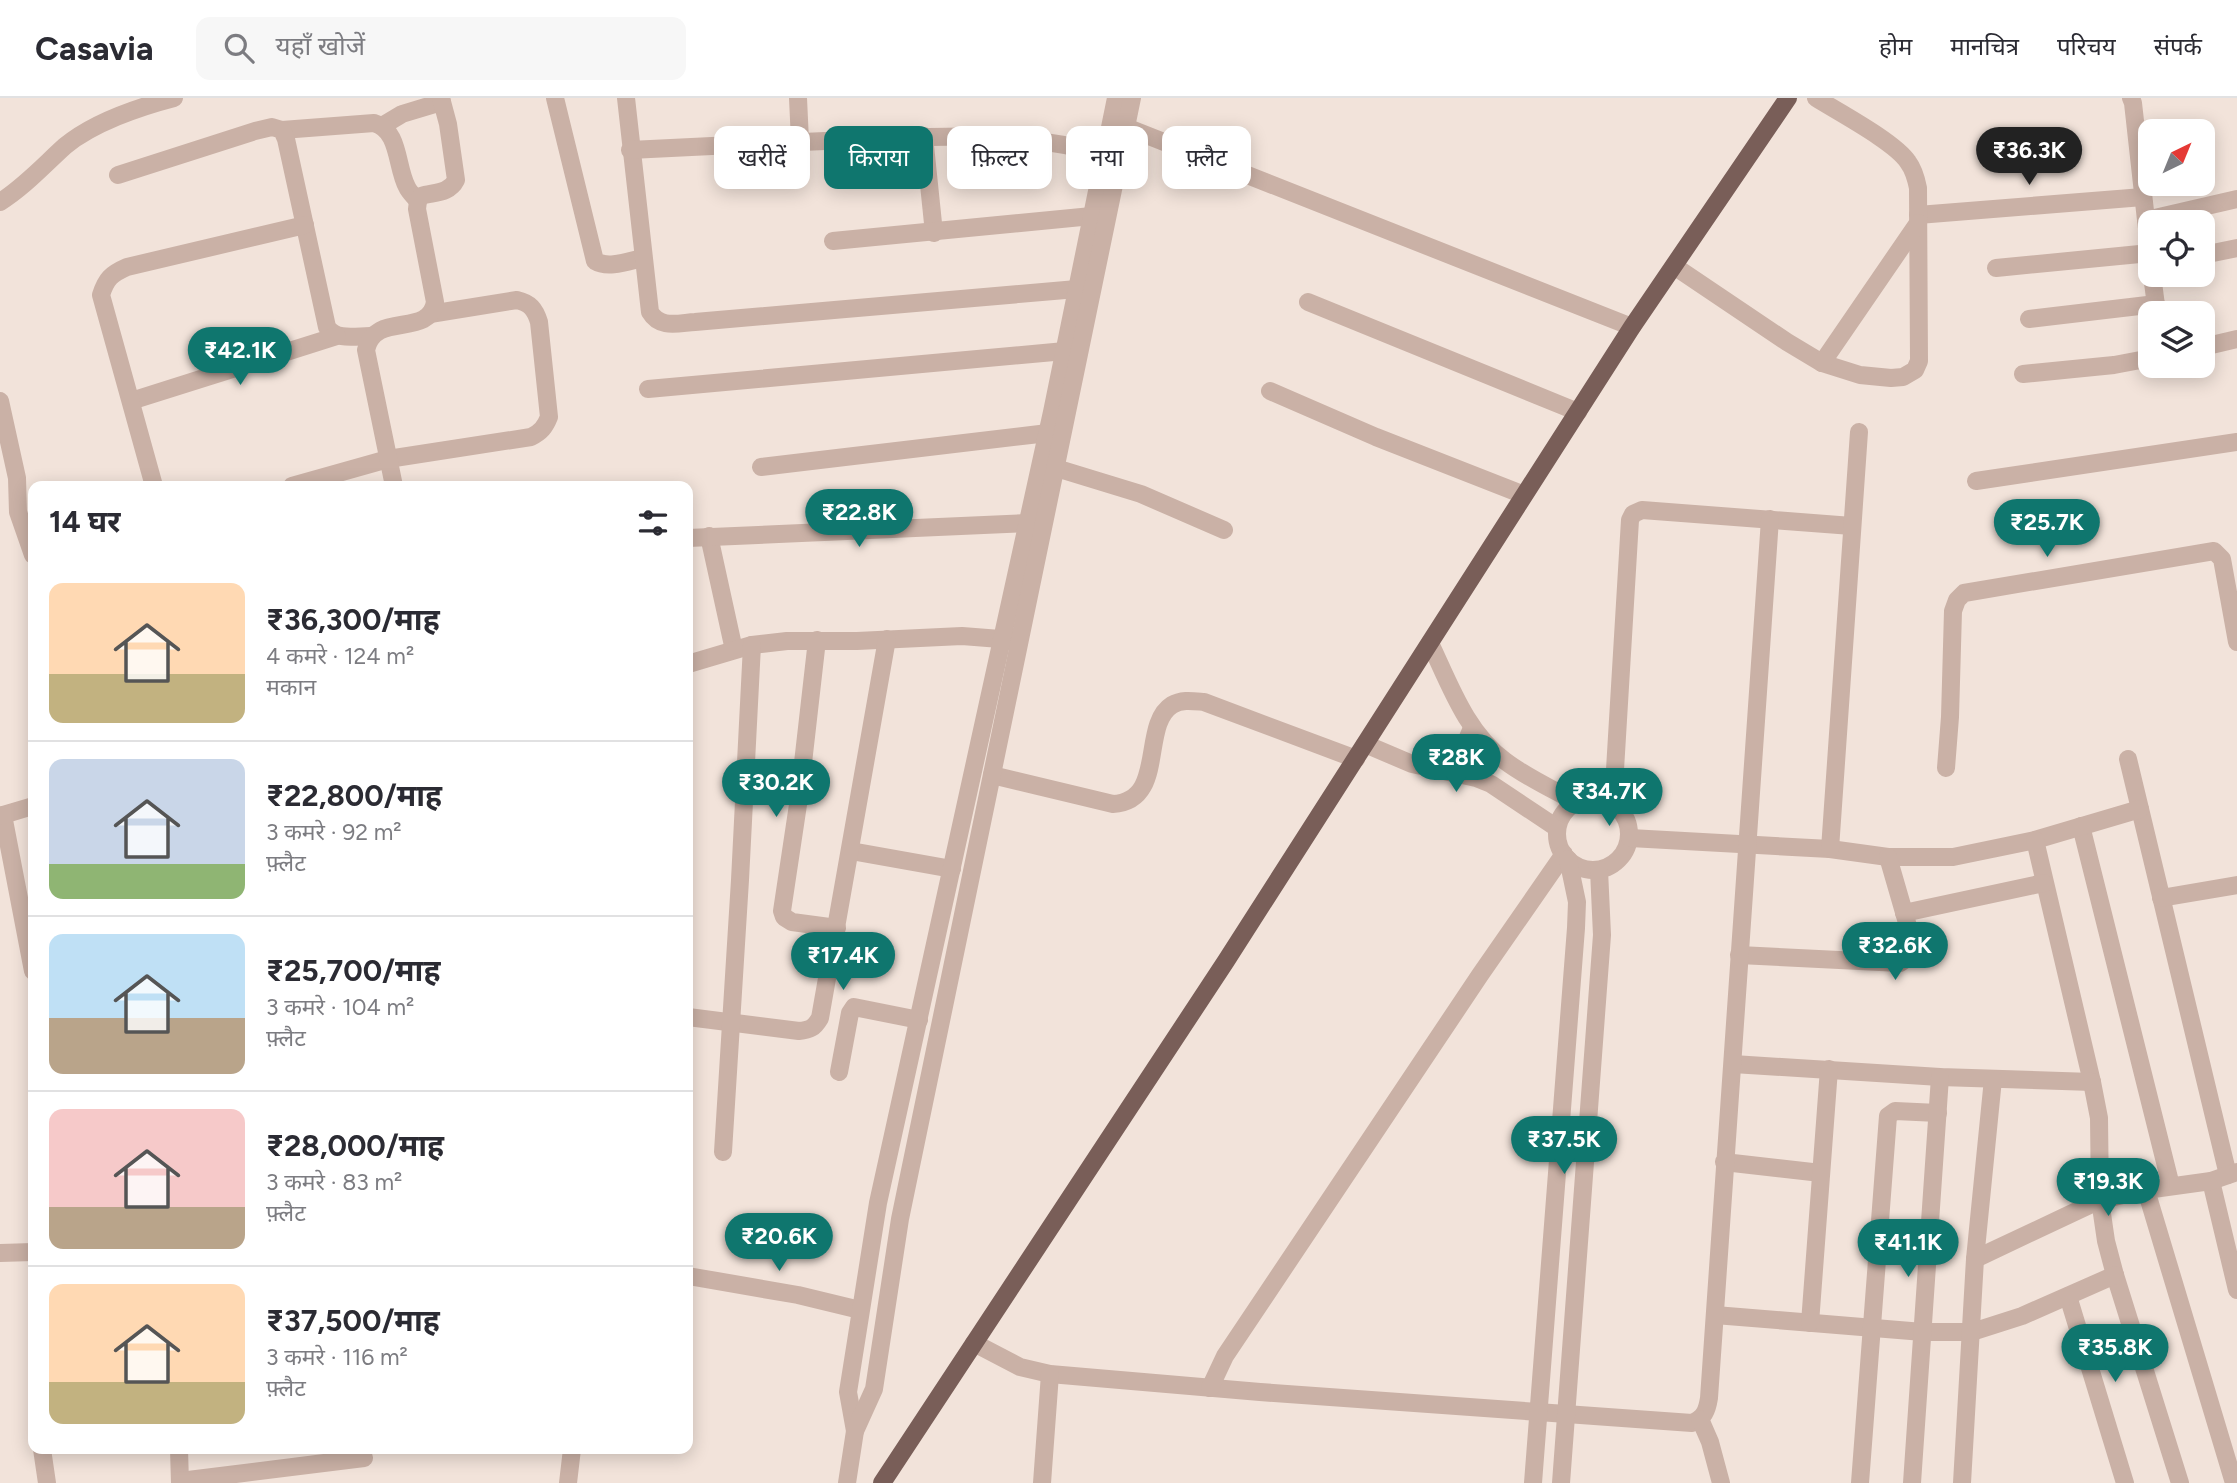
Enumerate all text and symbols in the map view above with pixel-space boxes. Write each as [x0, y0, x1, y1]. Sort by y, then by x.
search box [196, 17, 686, 80]
text: Casavia [35, 29, 154, 68]
icon: search [220, 29, 258, 67]
text: यहाँ खोजें [276, 30, 365, 62]
text: होम [1879, 32, 1912, 61]
text: मानचित्र [1950, 32, 2019, 61]
text: परिचय [2057, 32, 2116, 61]
text: संपर्क [2154, 32, 2202, 61]
north arrow [2138, 119, 2216, 196]
map controls [2138, 119, 2215, 378]
chip: खरीदें [714, 126, 810, 189]
chip: किराया [824, 126, 933, 189]
chip: फ़िल्टर [947, 126, 1052, 189]
chip: नया [1066, 126, 1148, 189]
chip: फ़्लैट [1162, 126, 1251, 189]
pin: ₹36.3K [1972, 127, 2086, 187]
text: ₹36.3K [1992, 136, 2066, 164]
button: locate [2138, 210, 2215, 287]
button: layers [2138, 301, 2215, 378]
pin: ₹42.1K [183, 328, 297, 387]
text: ₹42.1K [204, 336, 276, 364]
pin: ₹22.8K [802, 490, 916, 549]
text: ₹22.8K [821, 498, 897, 526]
pin: ₹25.7K [1990, 500, 2104, 559]
text: 14 घर [49, 503, 120, 540]
icon: filters [634, 504, 672, 542]
text: ₹25.7K [2010, 508, 2084, 536]
text: ₹36,300/माह [266, 601, 440, 638]
icon: home [105, 611, 189, 695]
text: 4 कमरे · 124 m² [266, 642, 414, 670]
text: मकान [266, 673, 316, 701]
pin: ₹28K [1415, 734, 1497, 794]
text: ₹28K [1428, 743, 1484, 771]
pin: ₹30.2K [719, 760, 833, 819]
text: ₹30.2K [738, 768, 814, 796]
pin: ₹34.7K [1552, 768, 1666, 828]
text: ₹22,800/माह [266, 777, 442, 814]
text: ₹34.7K [1572, 777, 1646, 805]
icon: home [105, 787, 189, 871]
text: 3 कमरे · 92 m² [266, 818, 402, 846]
text: फ़्लैट [266, 849, 306, 877]
pin: ₹32.6K [1838, 922, 1952, 982]
text: ₹32.6K [1858, 931, 1932, 959]
pin: ₹17.4K [786, 932, 900, 992]
text: ₹17.4K [807, 941, 879, 969]
text: ₹25,700/माह [266, 952, 440, 989]
icon: home [105, 962, 189, 1046]
text: 3 कमरे · 104 m² [266, 993, 414, 1021]
text: फ़्लैट [266, 1024, 306, 1052]
pin: ₹37.5K [1507, 1116, 1621, 1176]
text: ₹37.5K [1527, 1125, 1601, 1153]
text: ₹28,000/माह [266, 1127, 444, 1164]
icon: home [105, 1137, 189, 1221]
pin: ₹19.3K [2051, 1158, 2165, 1218]
text: ₹19.3K [2073, 1167, 2143, 1195]
text: 3 कमरे · 83 m² [266, 1168, 402, 1196]
text: फ़्लैट [266, 1199, 306, 1227]
pin: ₹20.6K [722, 1214, 836, 1273]
pin: ₹41.1K [1851, 1220, 1965, 1279]
text: ₹20.6K [741, 1222, 817, 1250]
text: ₹41.1K [1874, 1228, 1942, 1256]
text: ₹37,500/माह [266, 1302, 440, 1339]
icon: home [105, 1312, 189, 1396]
pin: ₹35.8K [2058, 1324, 2172, 1384]
text: ₹35.8K [2077, 1333, 2153, 1361]
text: 3 कमरे · 116 m² [266, 1343, 408, 1371]
text: फ़्लैट [266, 1374, 306, 1402]

